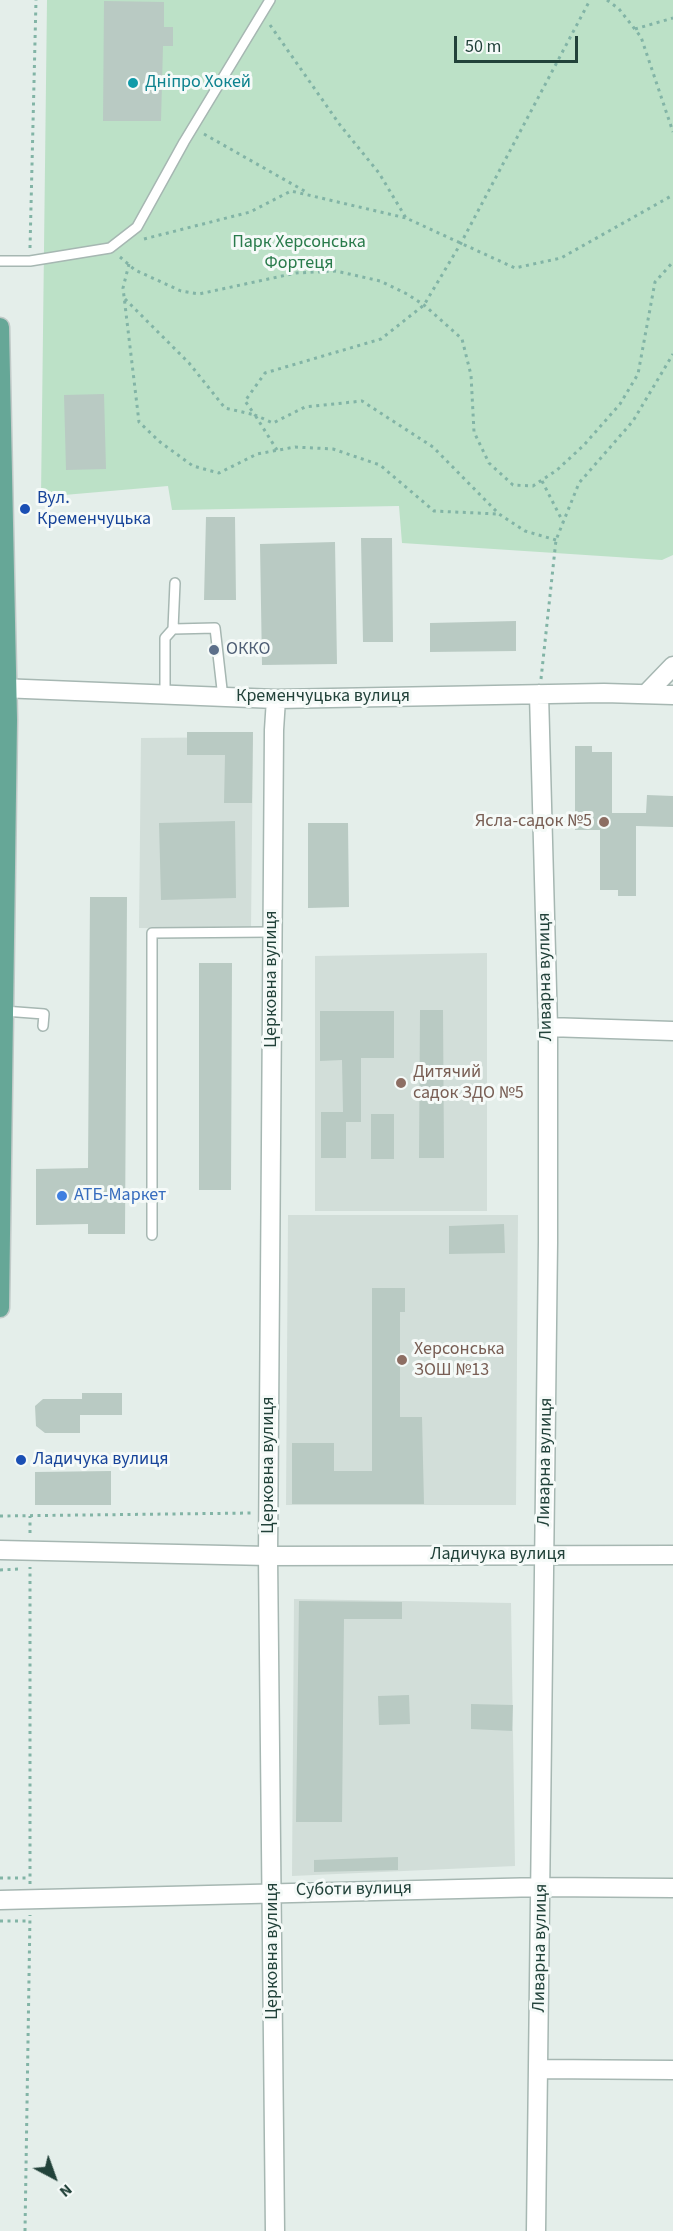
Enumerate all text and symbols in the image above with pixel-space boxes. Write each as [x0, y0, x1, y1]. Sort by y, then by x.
scale bar [457, 24, 582, 62]
text: 50 m [465, 34, 501, 59]
place label: Дніпро Хокей [145, 72, 251, 94]
marker: Дніпро Хокей [126, 76, 140, 90]
park label: Парк Херсонська Фортеця [232, 232, 366, 274]
place label: Вул. Кременчуцька [37, 488, 151, 530]
marker: Вул. Кременчуцька [18, 502, 32, 516]
place label: ОККО [226, 639, 271, 661]
marker: ОККО [207, 643, 221, 657]
street label: Кременчуцька вулиця [236, 686, 410, 708]
place label: Ясла-садок №5 [475, 811, 592, 833]
marker: Ясла-садок №5 [597, 815, 611, 829]
street label: Церковна вулиця [261, 910, 283, 1048]
street label: Ливарна вулиця [534, 912, 558, 1042]
place label: Дитячий садок ЗДО №5 [413, 1062, 524, 1104]
marker: Дитячий садок ЗДО №5 [394, 1076, 408, 1090]
place label: АТБ-Маркет [74, 1185, 166, 1207]
marker: АТБ-Маркет [55, 1189, 69, 1203]
place label: Херсонська ЗОШ №13 [414, 1339, 505, 1382]
marker: Херсонська ЗОШ №13 [395, 1353, 409, 1367]
street label: Церковна вулиця [258, 1396, 280, 1534]
street label: Ливарна вулиця [534, 1397, 558, 1527]
place label: Ладичука вулиця [33, 1449, 169, 1471]
marker: Ладичука вулиця [14, 1453, 28, 1467]
street label: Ладичука вулиця [430, 1544, 566, 1566]
street label: Суботи вулиця [296, 1878, 412, 1902]
street label: Церковна вулиця [262, 1882, 284, 2020]
street label: Ливарна вулиця [529, 1883, 553, 2013]
north arrow [24, 2147, 84, 2207]
text: N [55, 2179, 77, 2202]

